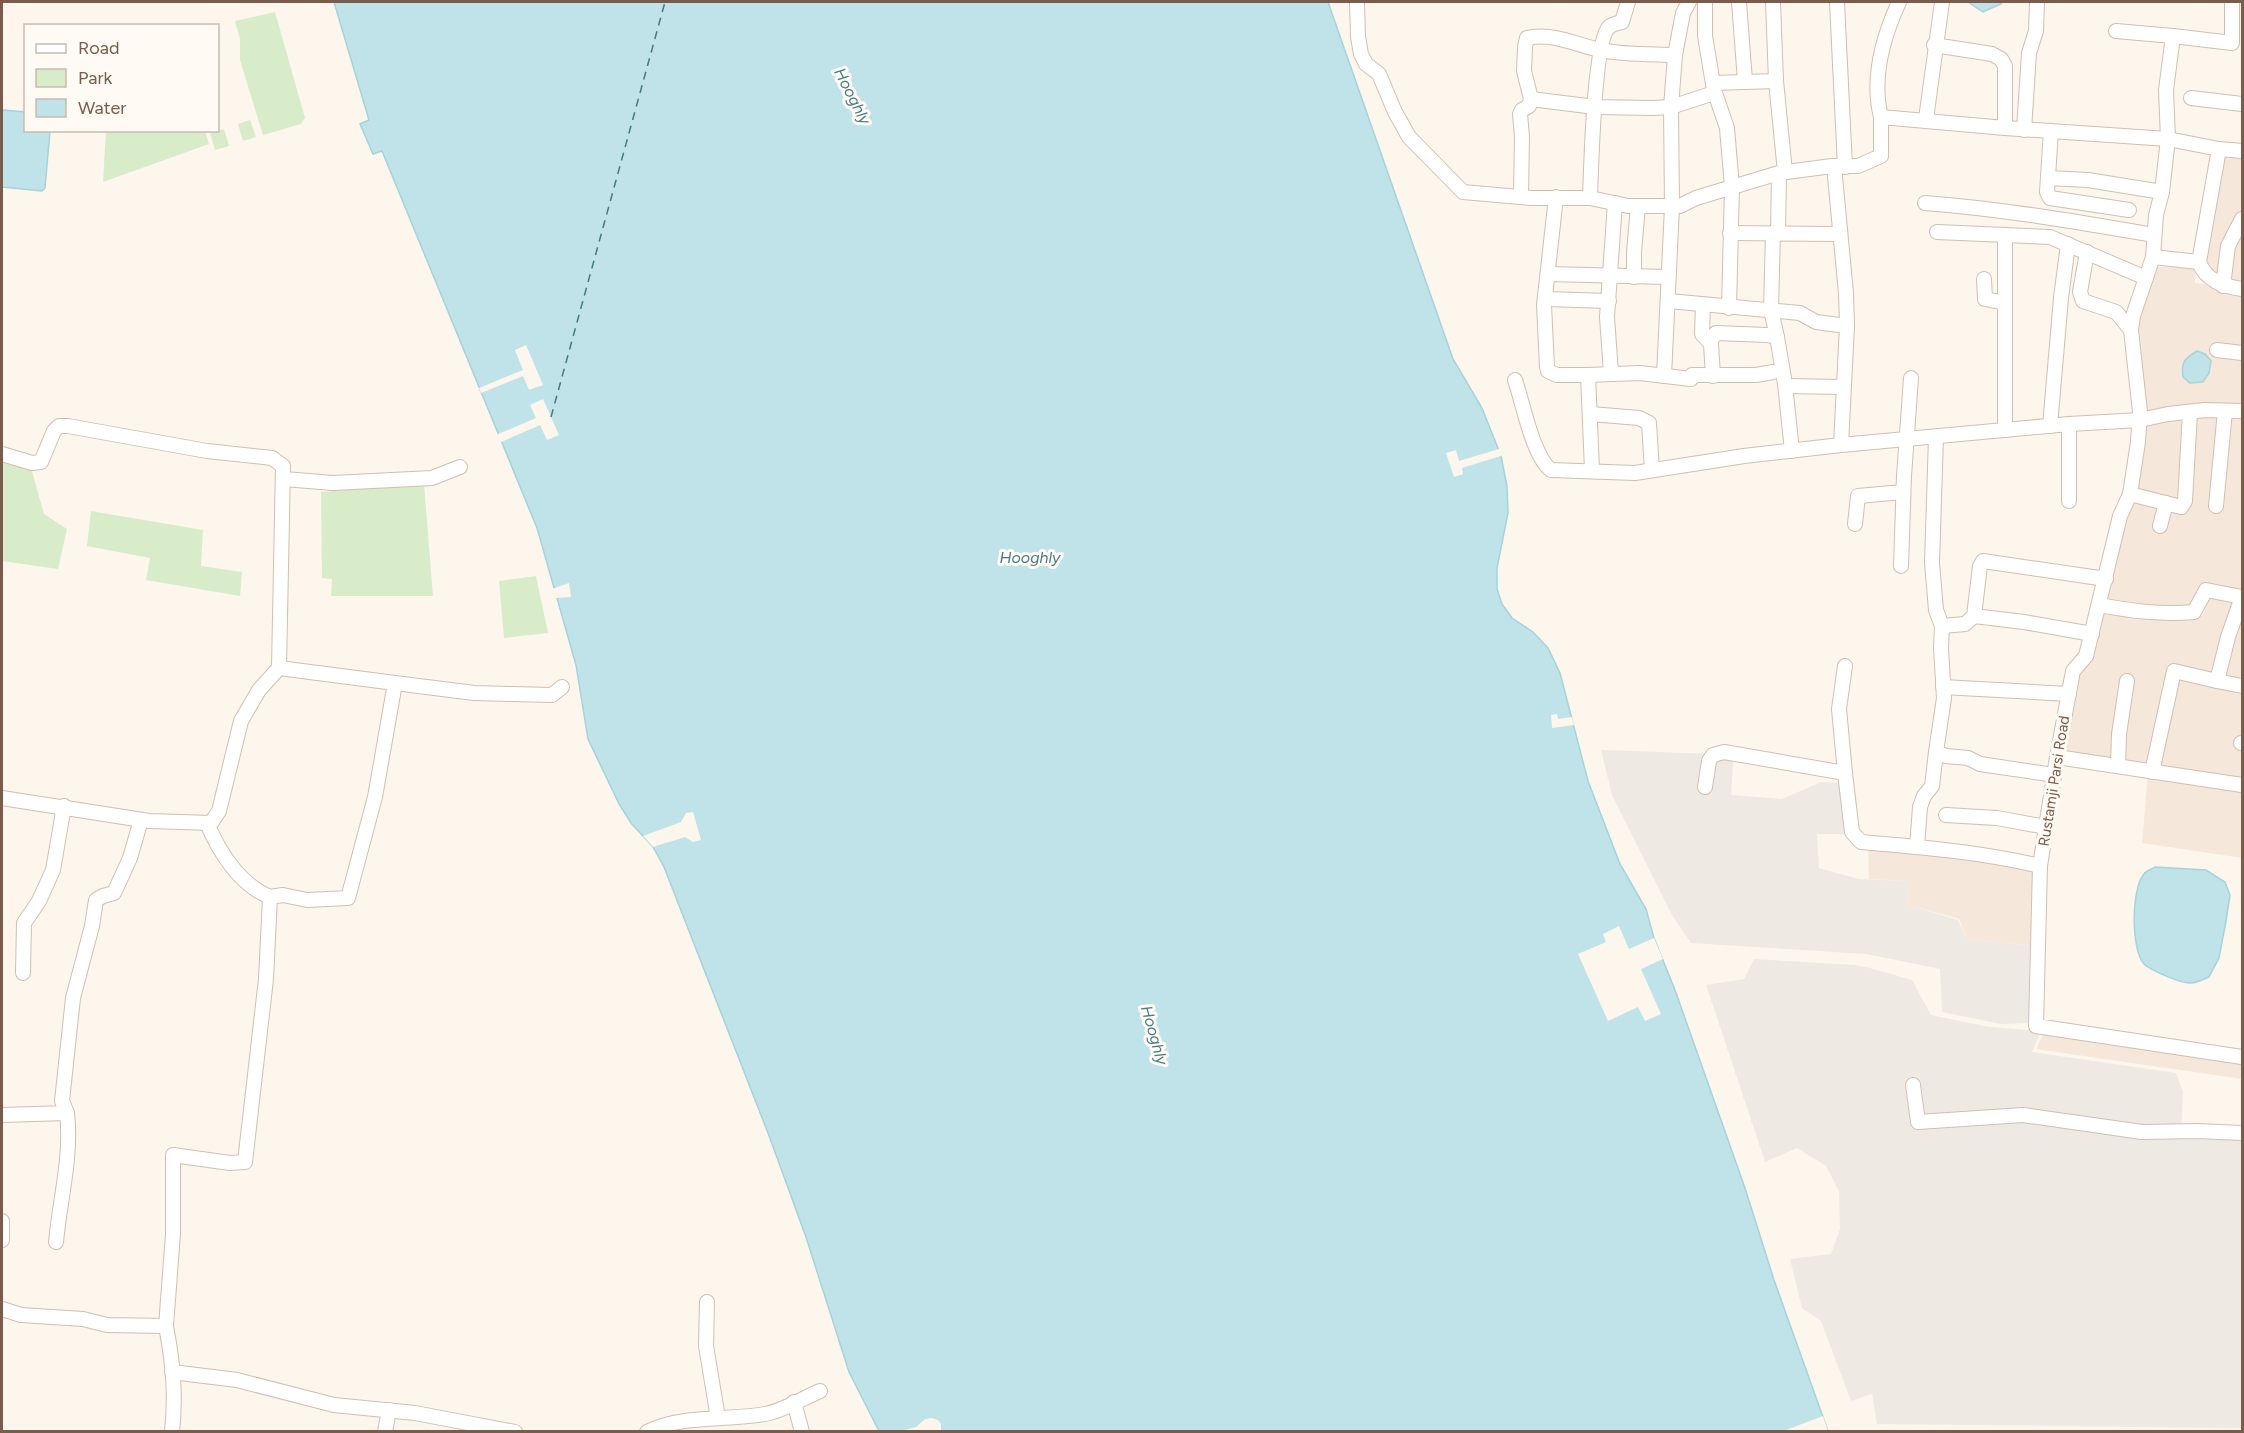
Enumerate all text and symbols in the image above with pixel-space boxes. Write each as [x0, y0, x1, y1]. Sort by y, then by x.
legend [24, 24, 219, 132]
text: Road [78, 37, 119, 59]
water label: Hooghly [830, 65, 875, 128]
text: Park [78, 67, 113, 89]
text: Water [78, 97, 126, 119]
water label: Hooghly [1000, 548, 1061, 567]
street label: Rustamji Parsi Road [2035, 714, 2073, 848]
water label: Hooghly [1137, 1003, 1172, 1068]

